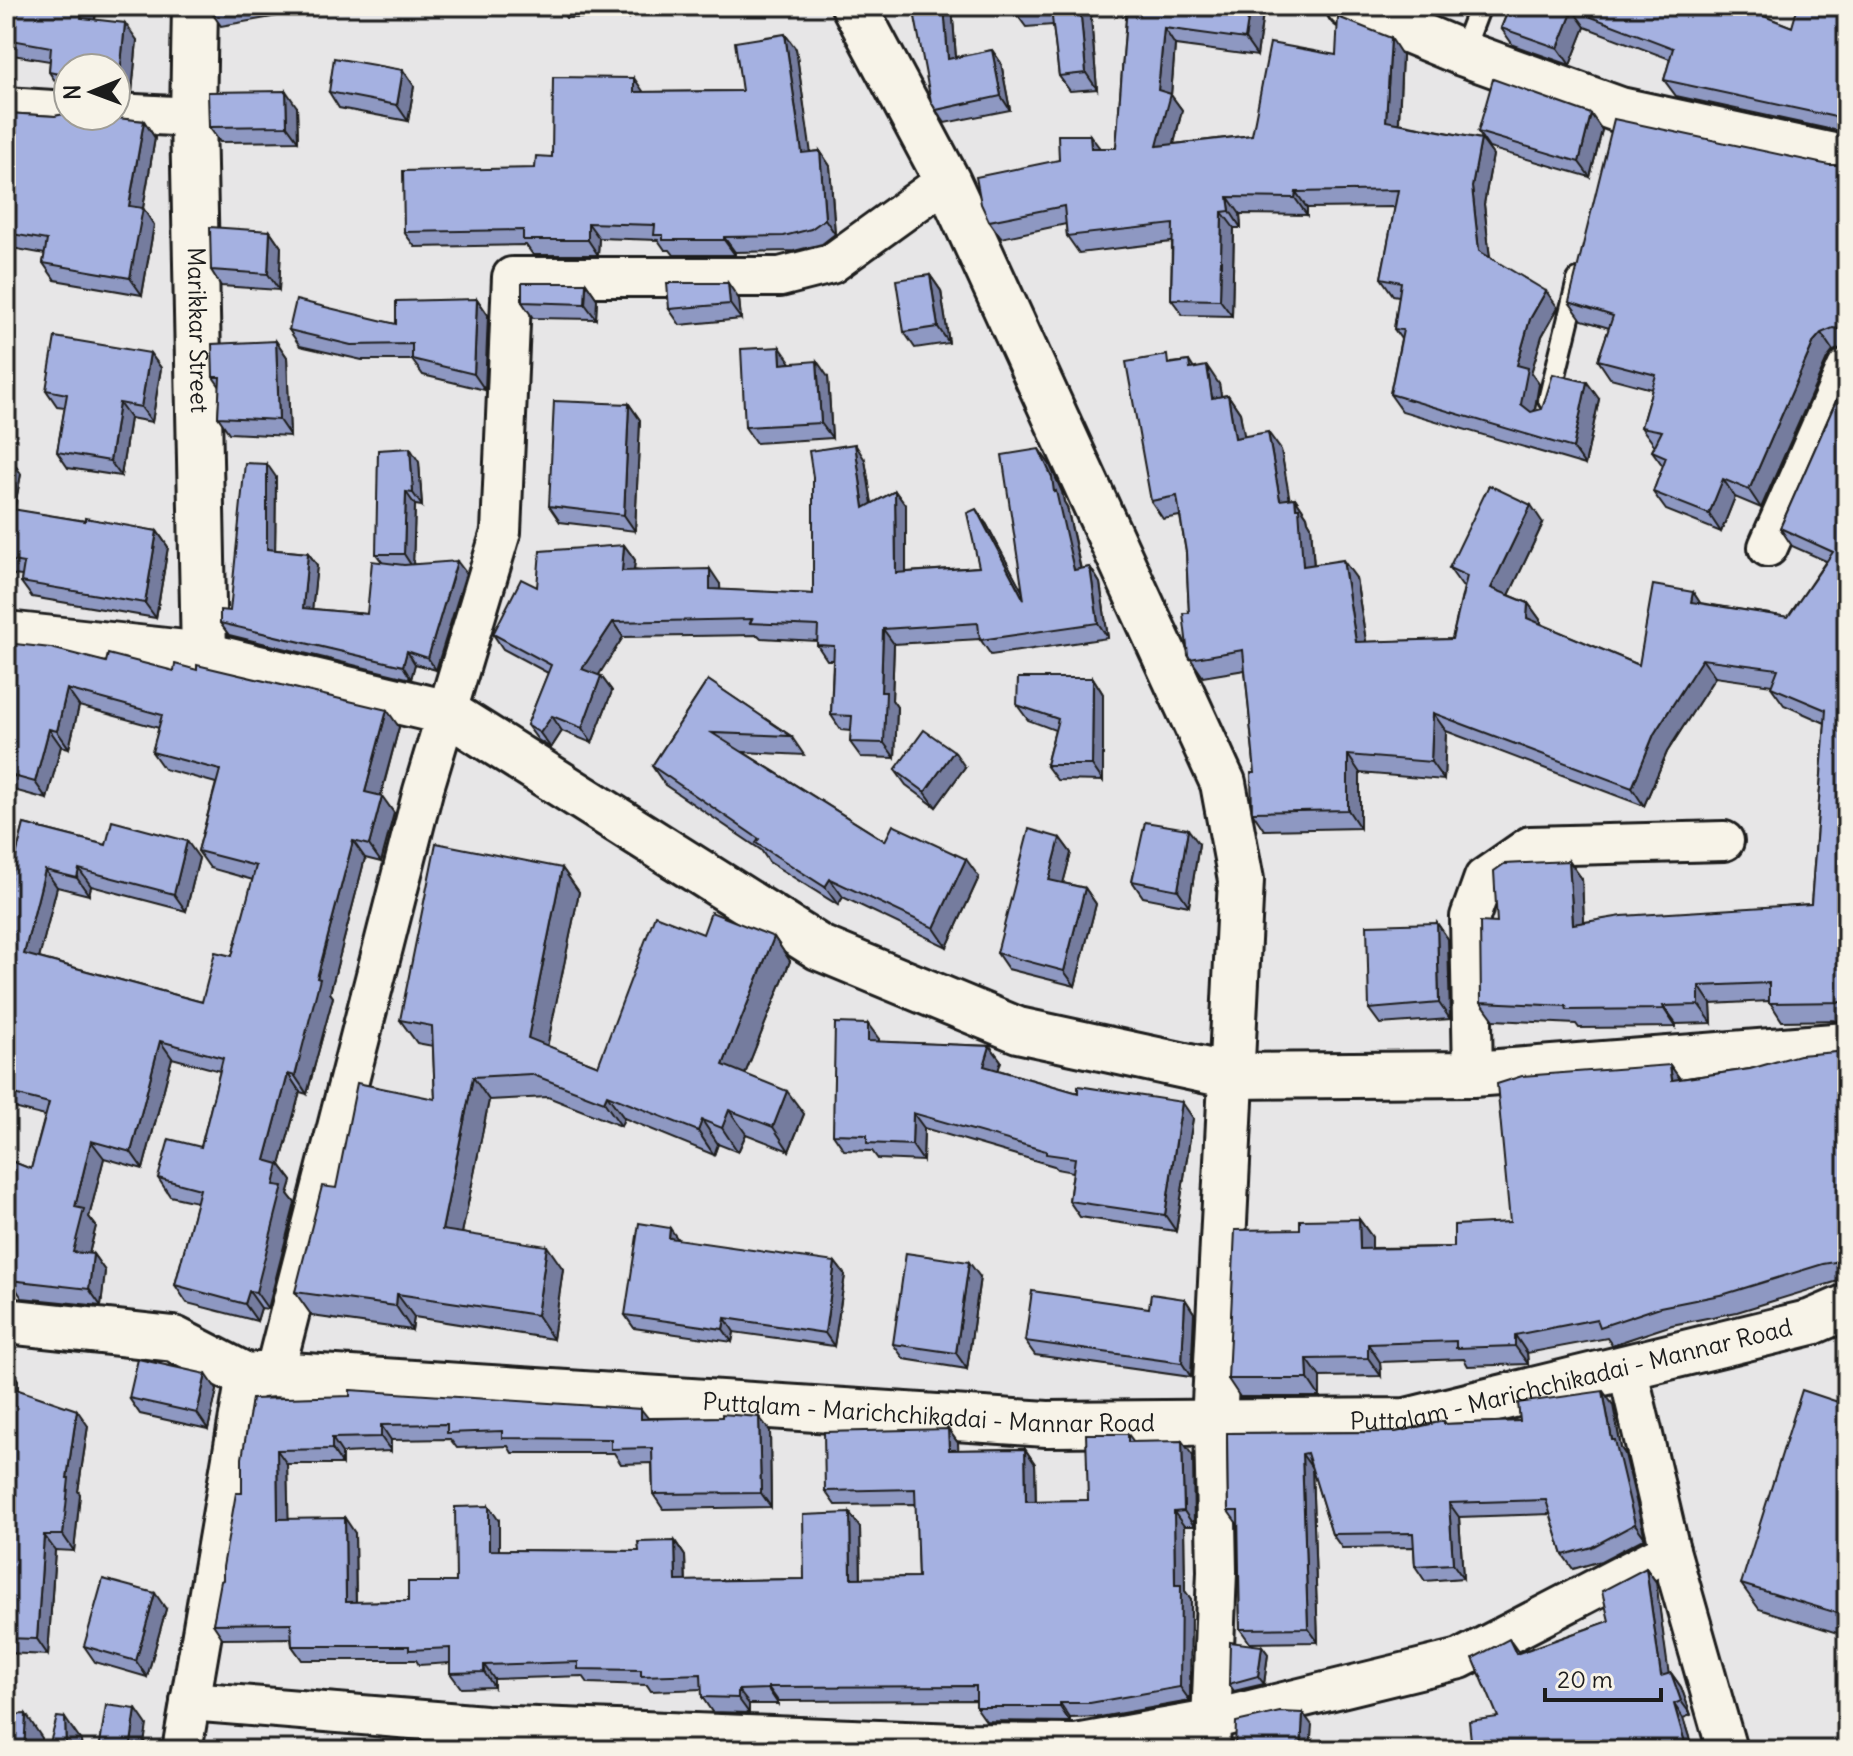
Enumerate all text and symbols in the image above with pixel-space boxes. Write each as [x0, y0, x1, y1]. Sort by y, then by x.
north arrow [52, 52, 132, 132]
text: N [58, 85, 86, 100]
street label: Marikkar Street [182, 247, 215, 413]
street label: Puttalam - Marichchikadai - Mannar Road [1350, 1311, 1795, 1435]
street label: Puttalam - Marichchikadai - Mannar Road [702, 1386, 1155, 1438]
scale bar [1545, 1652, 1661, 1702]
text: 20 m [1557, 1664, 1613, 1694]

